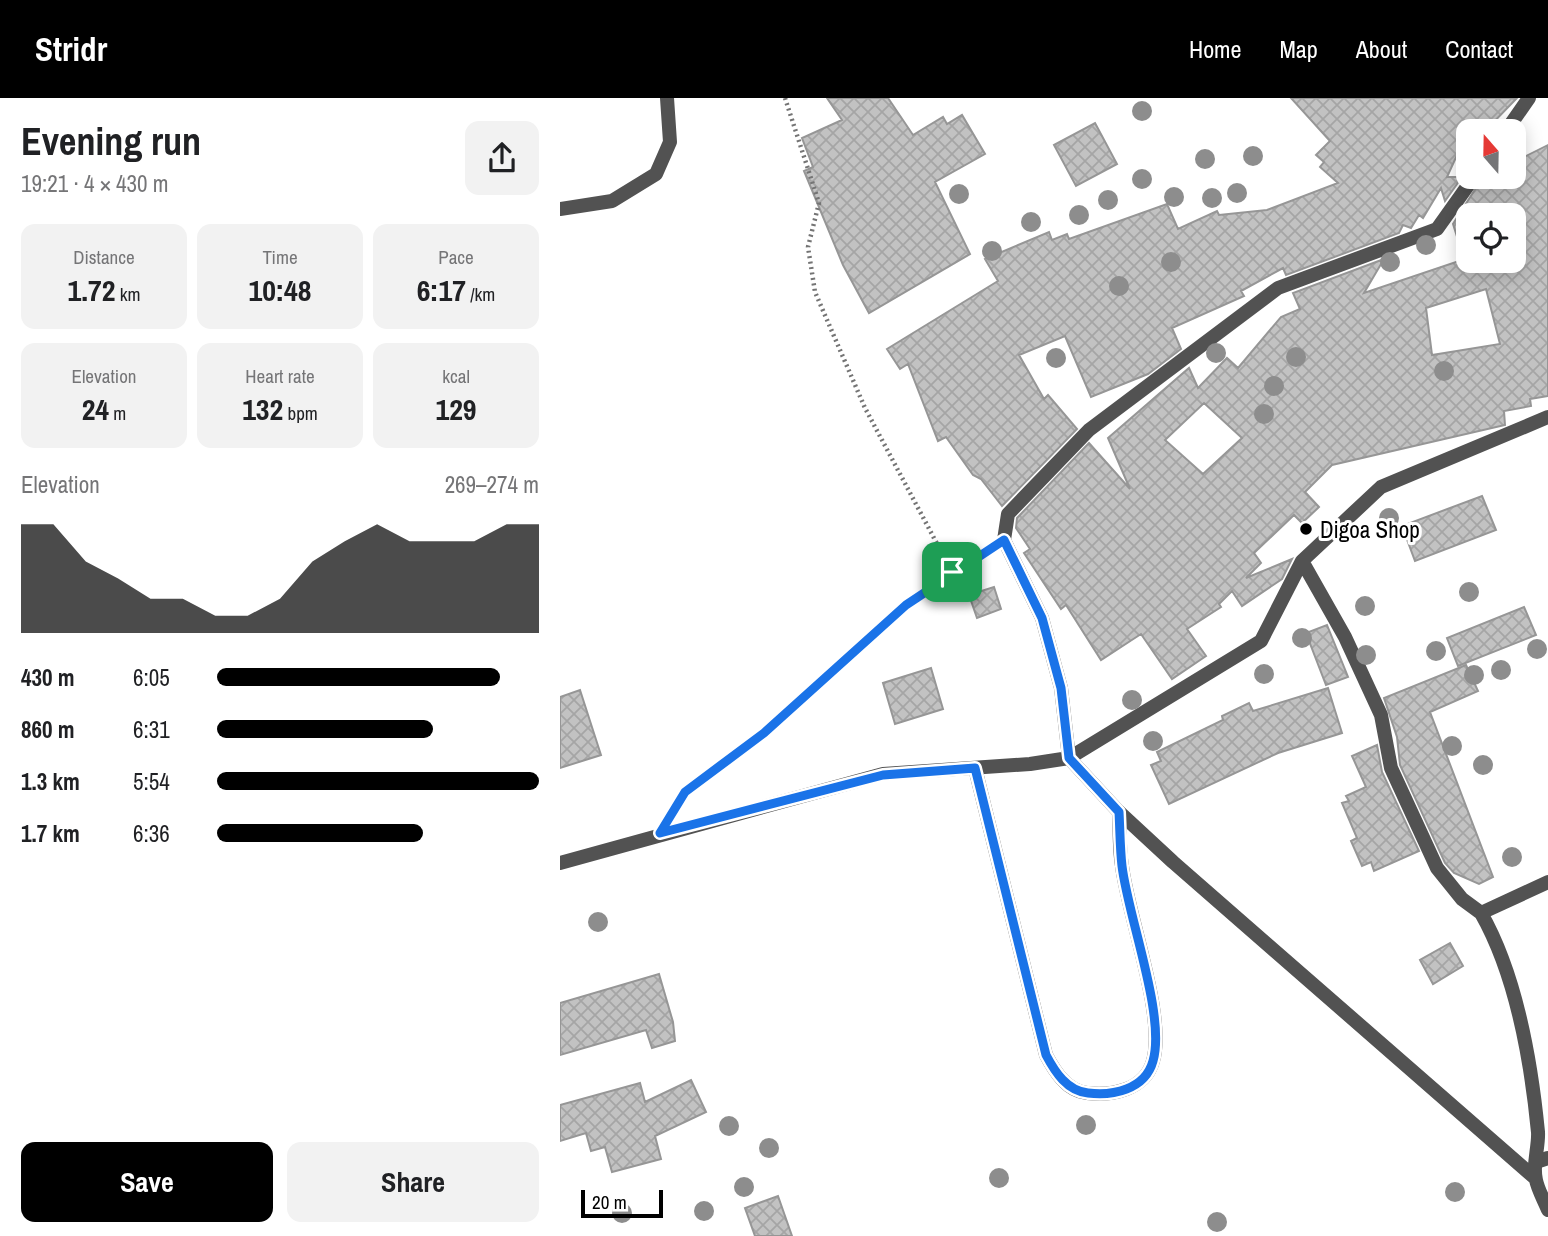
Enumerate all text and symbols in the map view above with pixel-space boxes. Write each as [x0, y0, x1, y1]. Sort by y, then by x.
text: Stridr [35, 27, 107, 71]
text: Home [1189, 33, 1241, 65]
text: Map [1279, 33, 1318, 65]
text: About [1356, 33, 1407, 65]
text: Contact [1445, 33, 1513, 65]
text: Evening run [21, 116, 201, 167]
north arrow [1456, 119, 1526, 189]
map controls [1456, 119, 1526, 273]
button: share [465, 121, 539, 195]
text: 19:21 · 4 × 430 m [21, 168, 168, 199]
button: locate [1456, 203, 1526, 273]
text: Distance [73, 244, 135, 270]
text: Time [262, 244, 298, 270]
text: Pace [438, 244, 474, 270]
text: 1.72 [68, 270, 115, 310]
text: 10:48 [249, 270, 311, 310]
text: 6:17 [417, 270, 466, 310]
text: km [115, 281, 141, 307]
text: /km [466, 281, 495, 307]
text: Elevation [72, 363, 136, 389]
text: Heart rate [245, 363, 315, 389]
text: kcal [442, 363, 470, 389]
text: 24 [82, 389, 109, 429]
text: 132 [242, 389, 283, 429]
text: 129 [435, 389, 477, 429]
text: m [109, 400, 126, 426]
text: bpm [283, 400, 318, 426]
text: Elevation [21, 469, 100, 500]
text: 269–274 m [445, 469, 539, 500]
place label: Digoa Shop [1320, 514, 1420, 545]
marker: Digoa Shop [1298, 521, 1314, 537]
pin [922, 542, 982, 602]
icon: arrive [933, 553, 971, 591]
text: 430 m [21, 662, 74, 693]
text: 6:05 [133, 662, 170, 693]
text: 860 m [21, 714, 74, 745]
text: 6:31 [133, 714, 170, 745]
text: 1.3 km [21, 766, 80, 797]
text: 5:54 [133, 766, 170, 797]
text: 1.7 km [21, 818, 80, 849]
text: 6:36 [133, 818, 170, 849]
button: Save [21, 1142, 273, 1222]
button: Share [287, 1142, 539, 1222]
scale bar [581, 1187, 663, 1219]
text: 20 m [592, 1189, 627, 1215]

